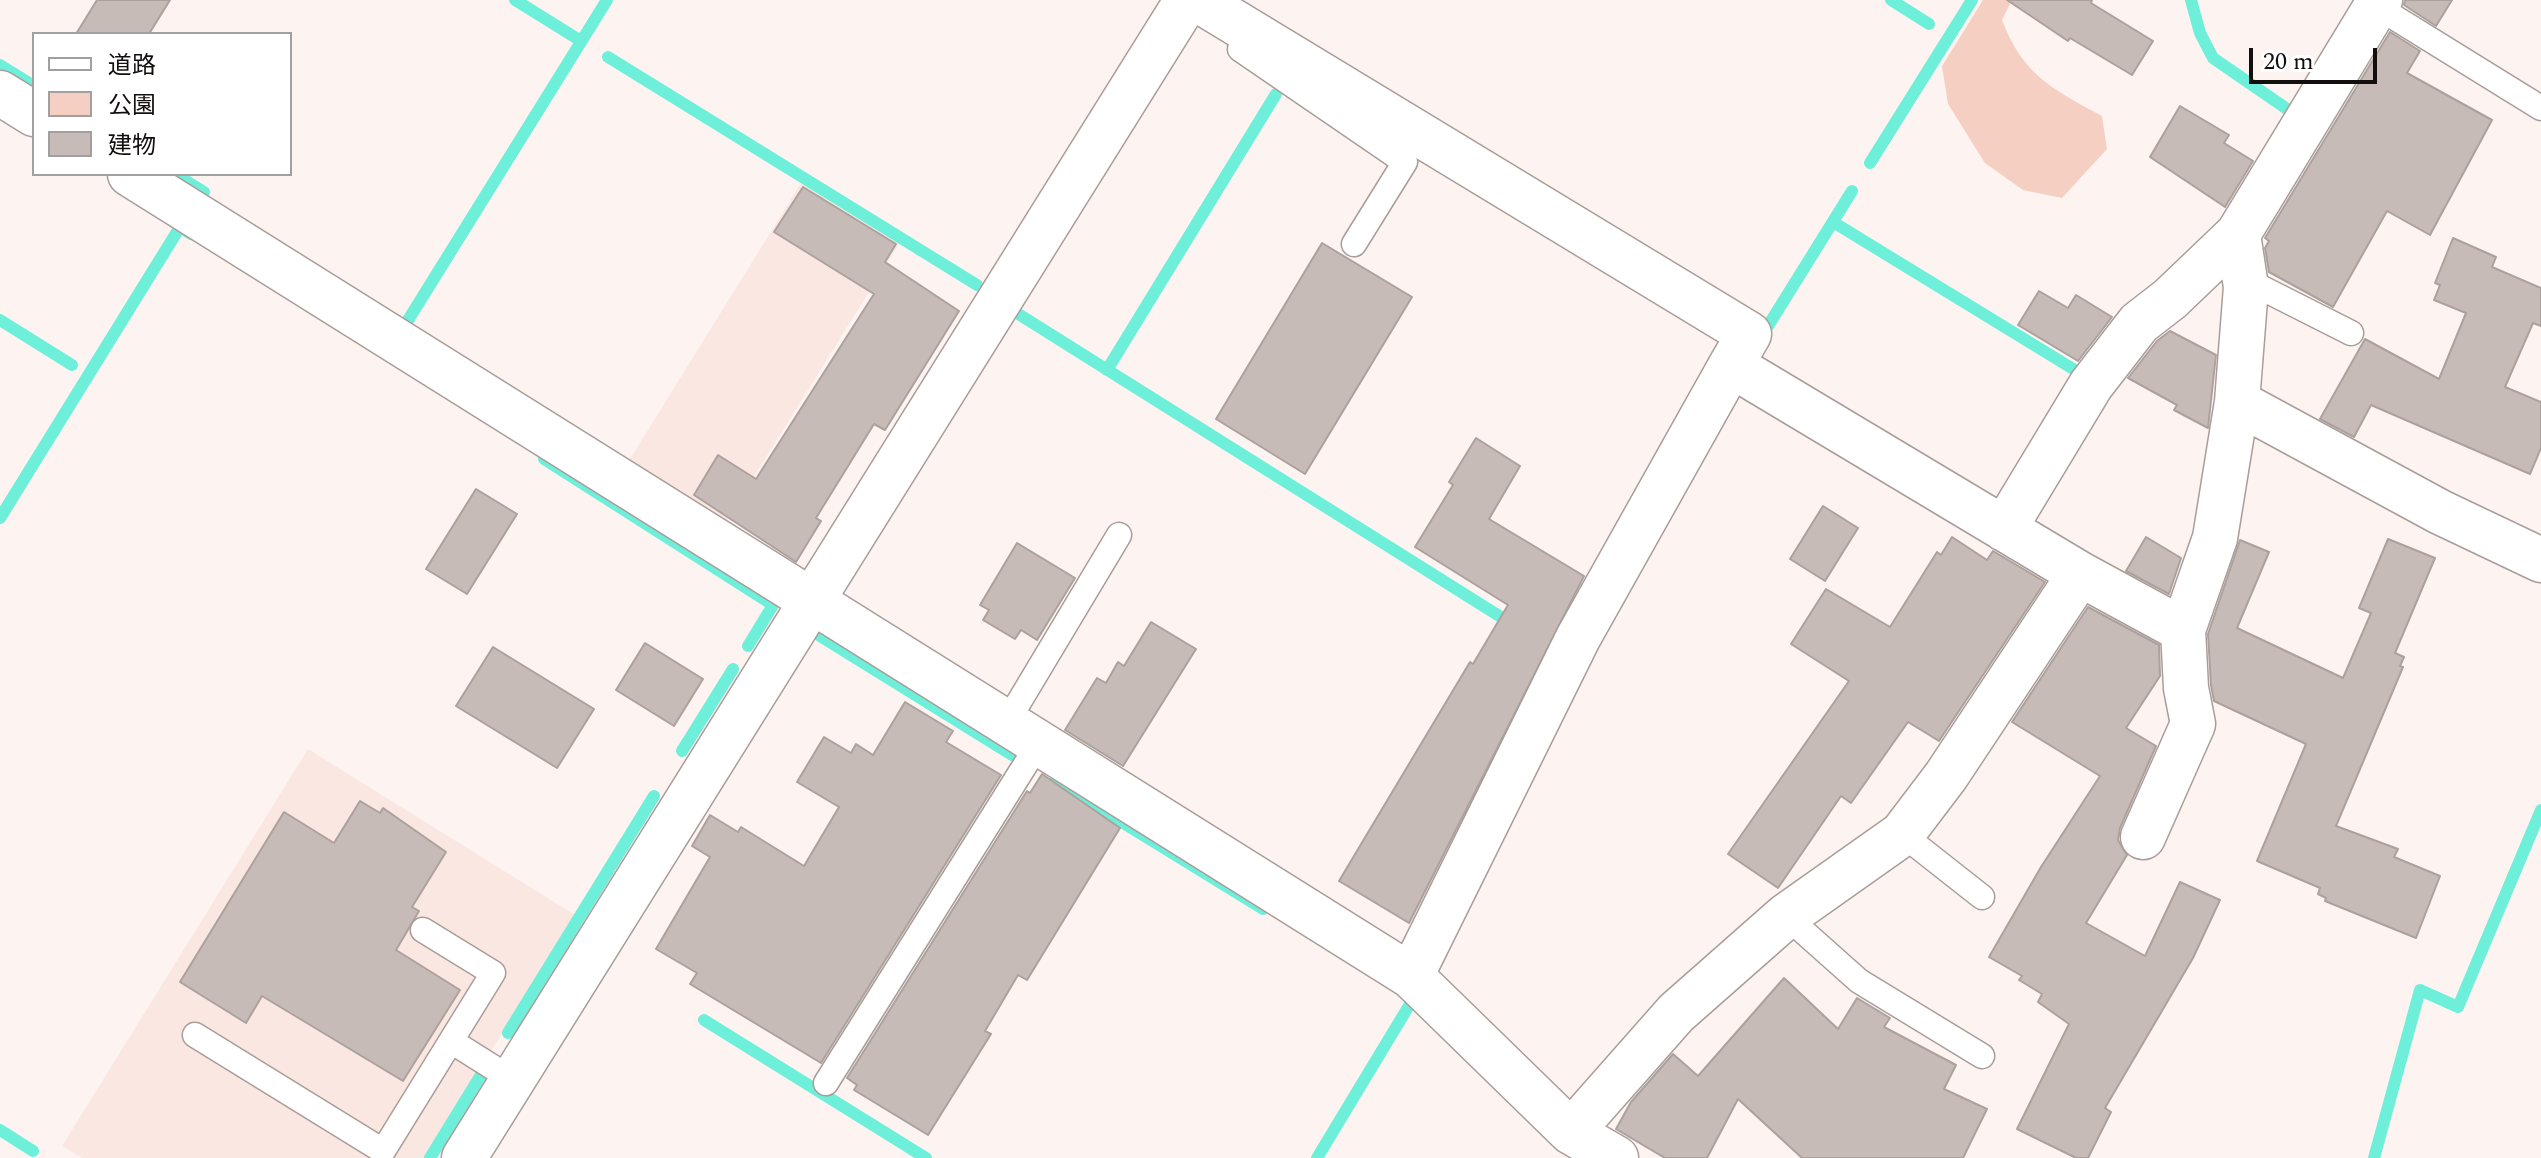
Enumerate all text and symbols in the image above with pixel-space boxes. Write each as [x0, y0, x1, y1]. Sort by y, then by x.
legend [32, 32, 292, 176]
scale bar [2253, 32, 2381, 82]
text: 20 m [2263, 44, 2314, 80]
text: 道路 [108, 48, 156, 84]
text: 公園 [108, 88, 156, 124]
text: 建物 [108, 128, 156, 164]

